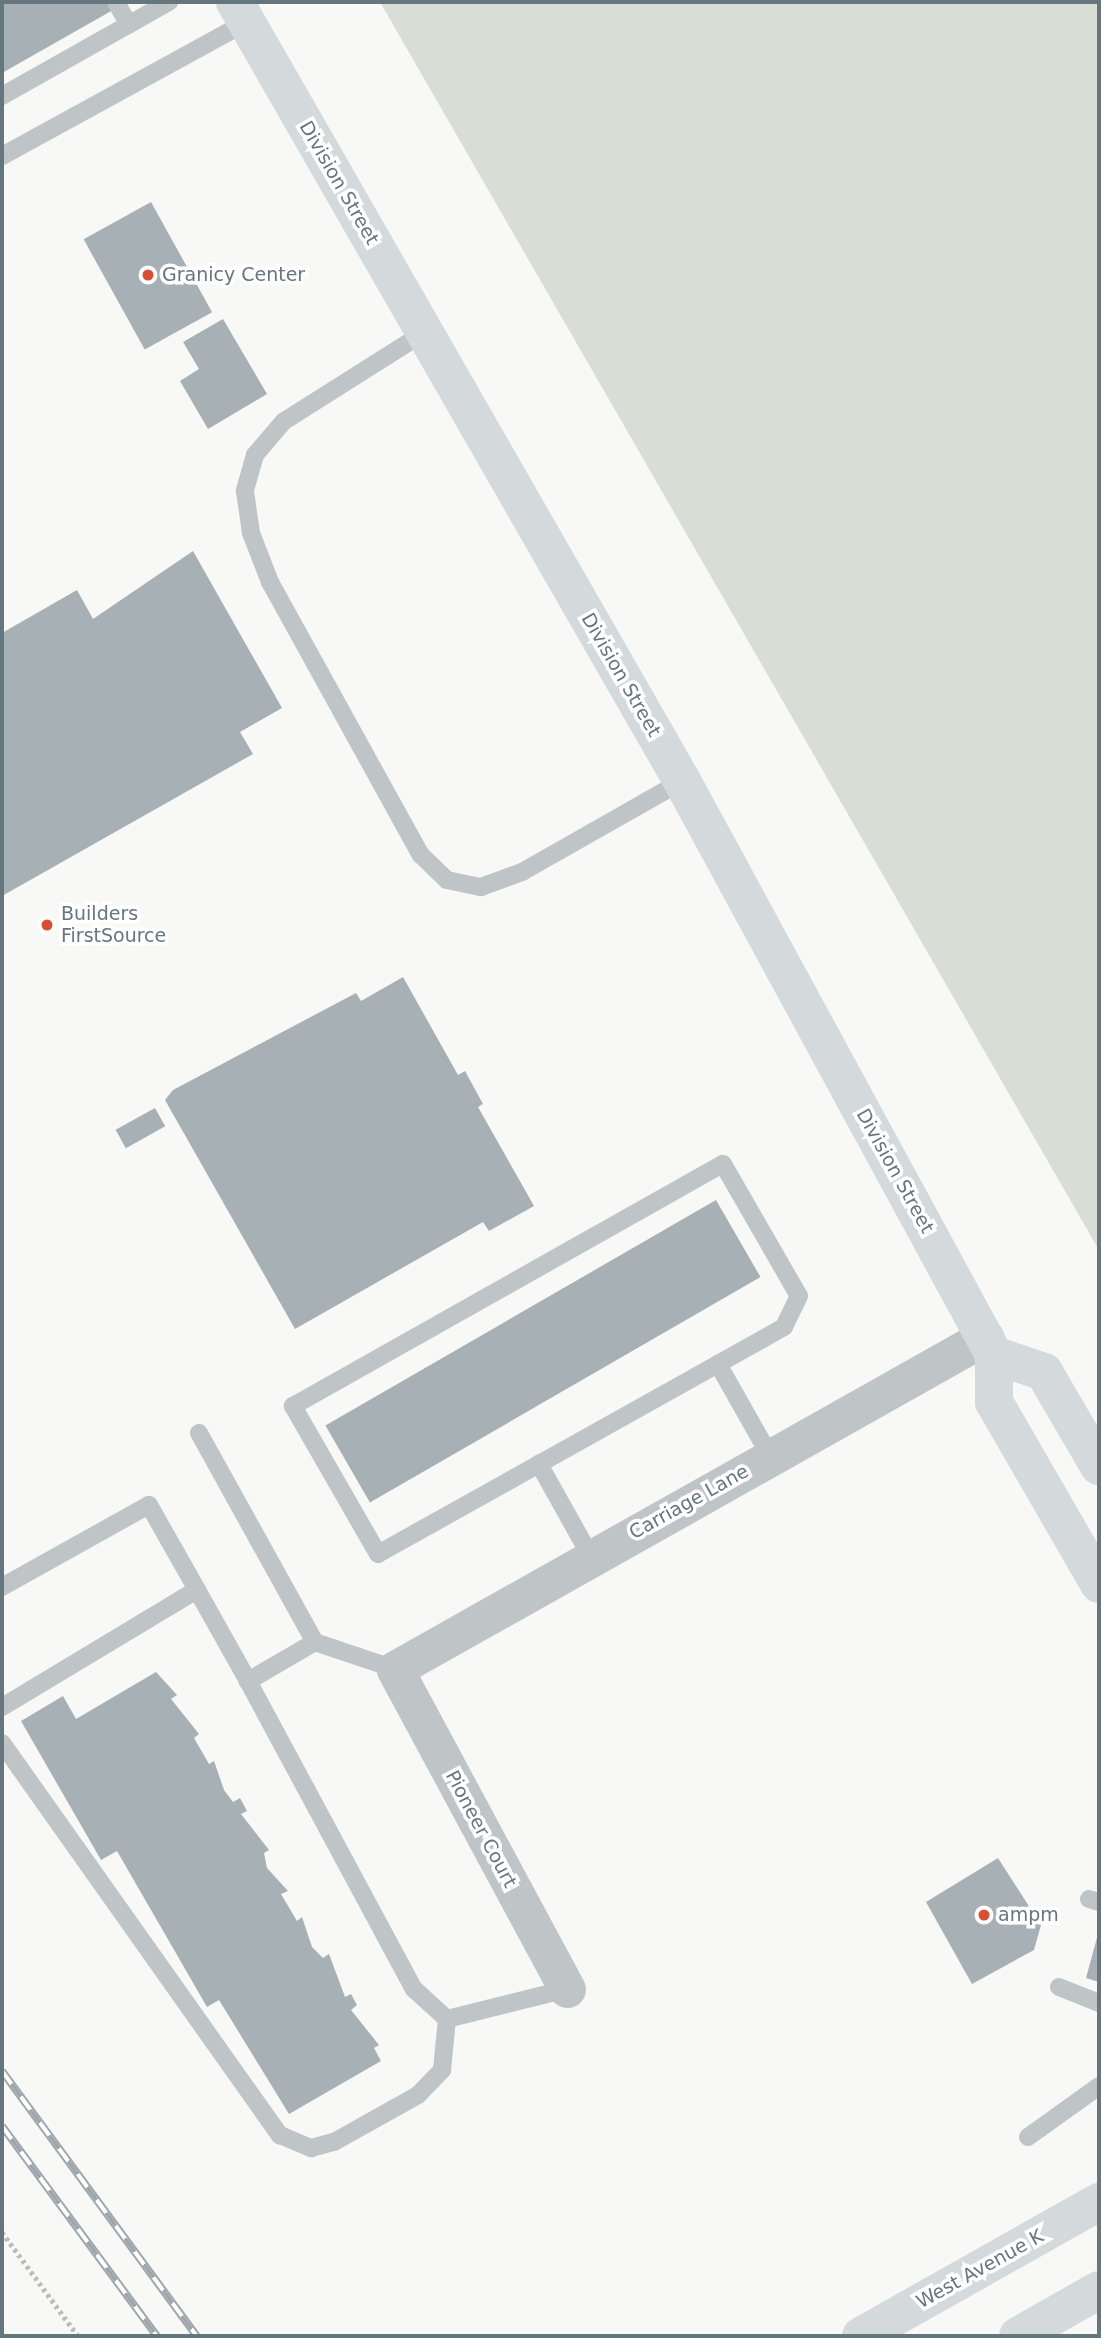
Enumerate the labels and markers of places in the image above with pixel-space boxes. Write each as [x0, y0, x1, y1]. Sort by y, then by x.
place label: Granicy Center [162, 264, 305, 286]
marker: Granicy Center [140, 267, 156, 283]
place label: Builders FirstSource [61, 903, 166, 947]
marker: Builders FirstSource [39, 917, 55, 933]
place label: ampm [998, 1904, 1059, 1926]
marker: ampm [976, 1907, 992, 1923]

